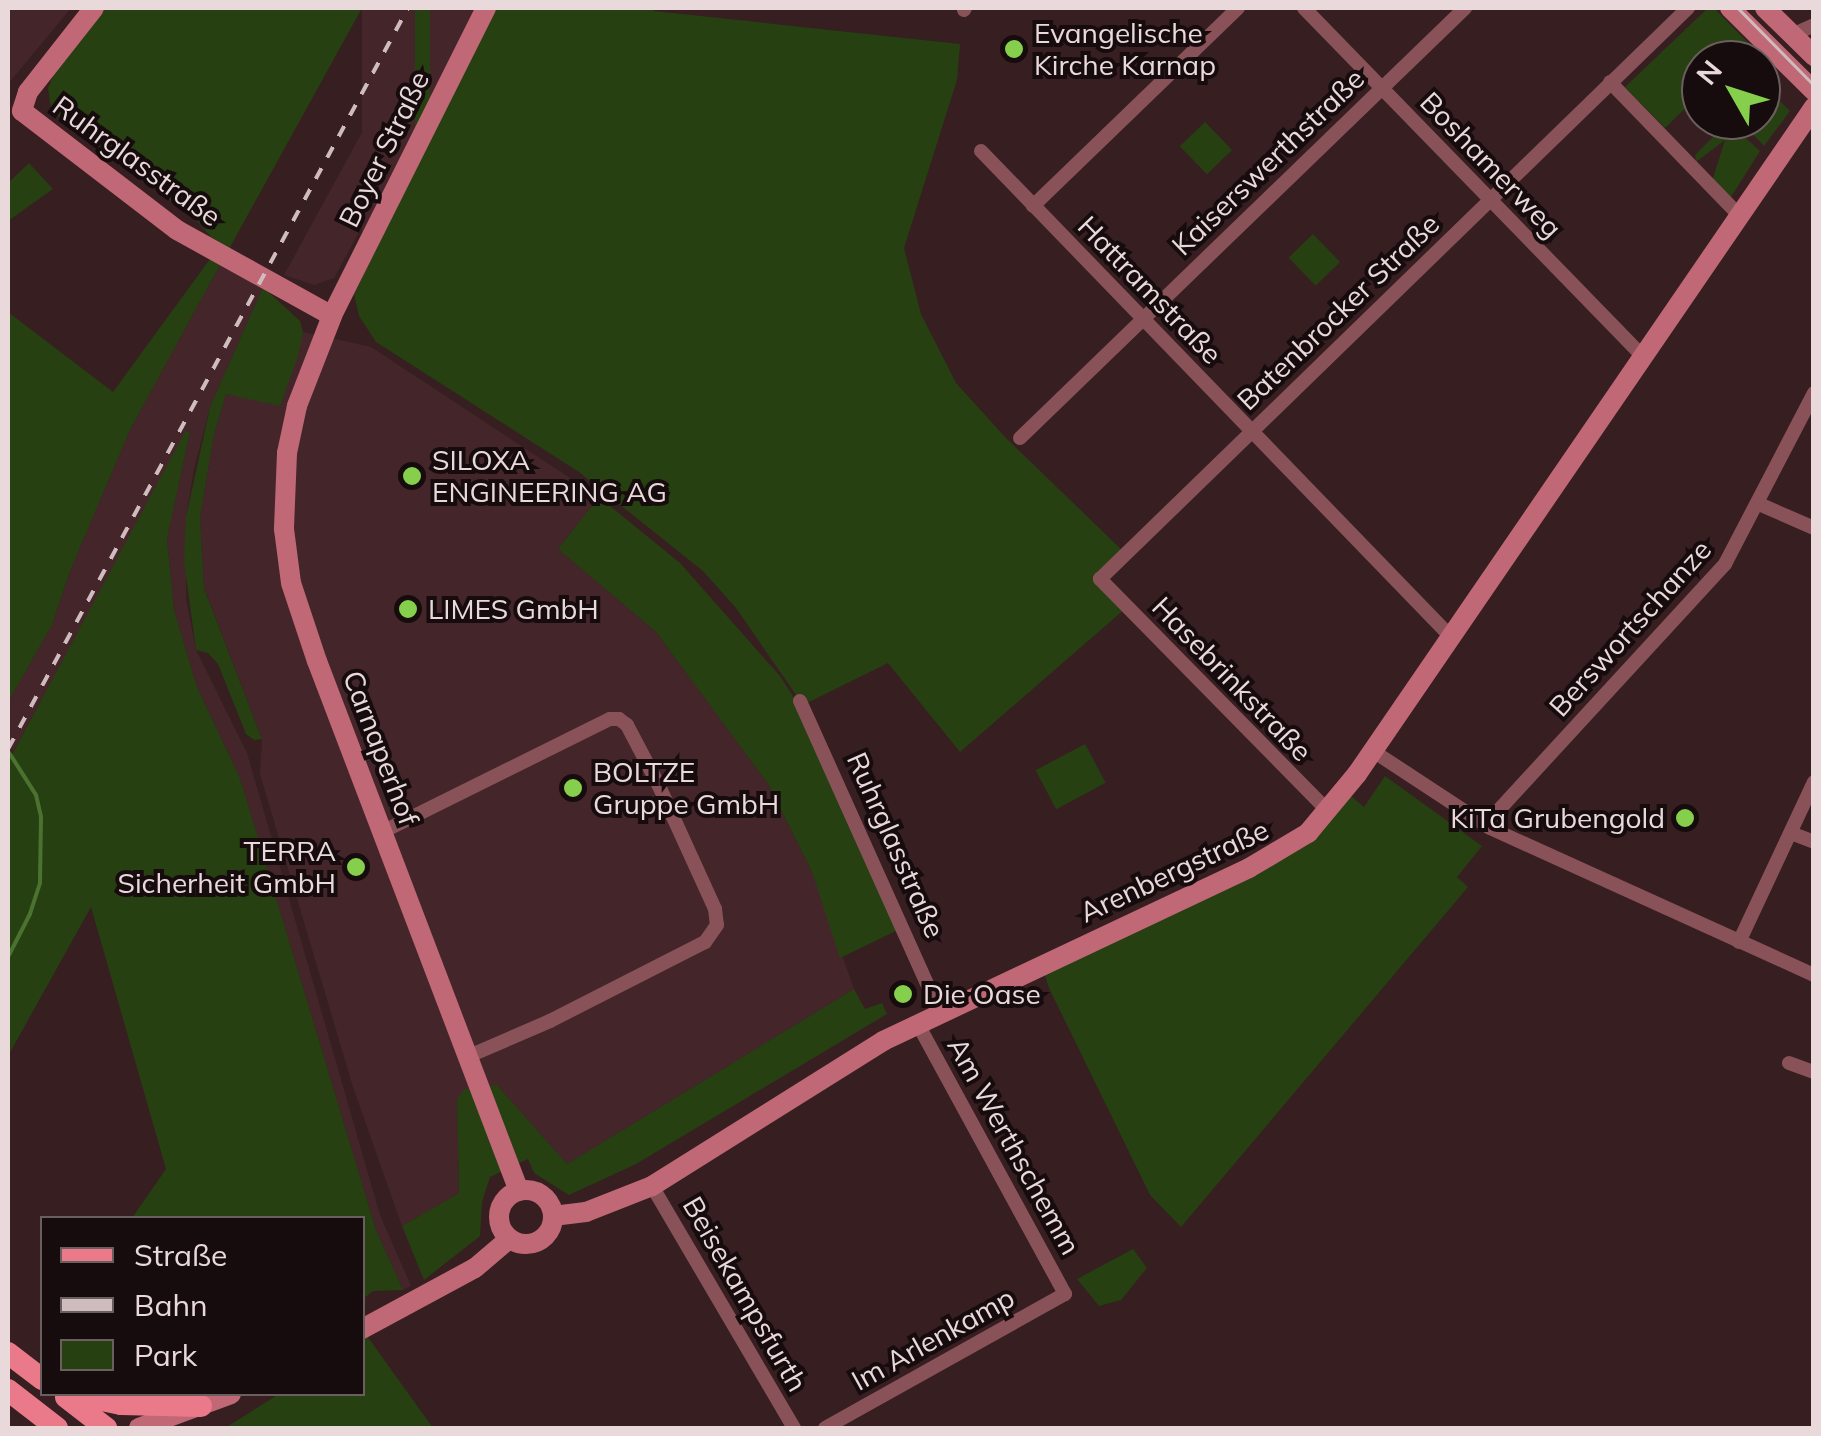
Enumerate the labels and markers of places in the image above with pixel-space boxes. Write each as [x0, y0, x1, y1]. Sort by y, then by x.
place label: Evangelische Kirche Karnap [1034, 16, 1216, 82]
marker: Evangelische Kirche Karnap [1003, 38, 1025, 60]
place label: SILOXA ENGINEERING AG [432, 443, 667, 509]
marker: SILOXA ENGINEERING AG [401, 465, 423, 487]
place label: LIMES GmbH [428, 592, 599, 626]
marker: LIMES GmbH [397, 598, 419, 620]
place label: BOLTZE Gruppe GmbH [593, 755, 779, 821]
marker: BOLTZE Gruppe GmbH [562, 777, 584, 799]
place label: KiTa Grubengold [1450, 801, 1665, 835]
marker: KiTa Grubengold [1674, 807, 1696, 829]
place label: TERRA Sicherheit GmbH [118, 834, 336, 900]
marker: TERRA Sicherheit GmbH [345, 856, 367, 878]
place label: Die Oase [923, 977, 1041, 1011]
marker: Die Oase [892, 983, 914, 1005]

